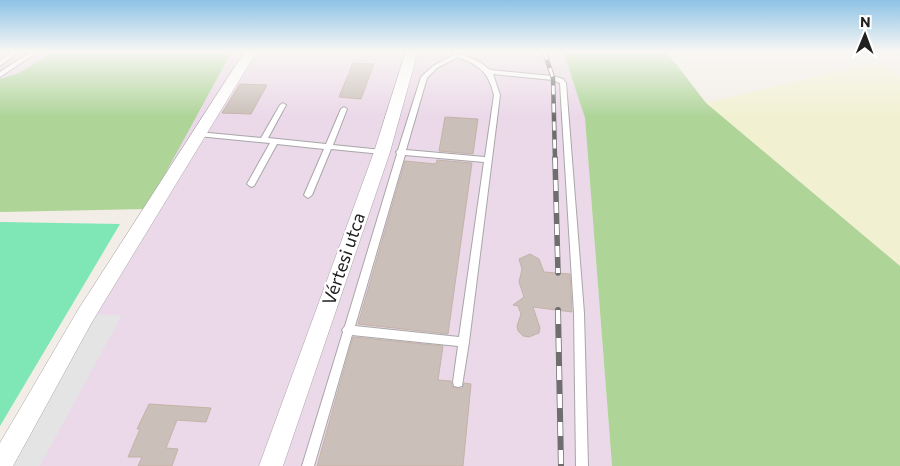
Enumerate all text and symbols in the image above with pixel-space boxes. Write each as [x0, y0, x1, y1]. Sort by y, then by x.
north arrow [840, 10, 890, 60]
text: N [860, 13, 871, 30]
street label: Vértesi utca [317, 210, 369, 308]

